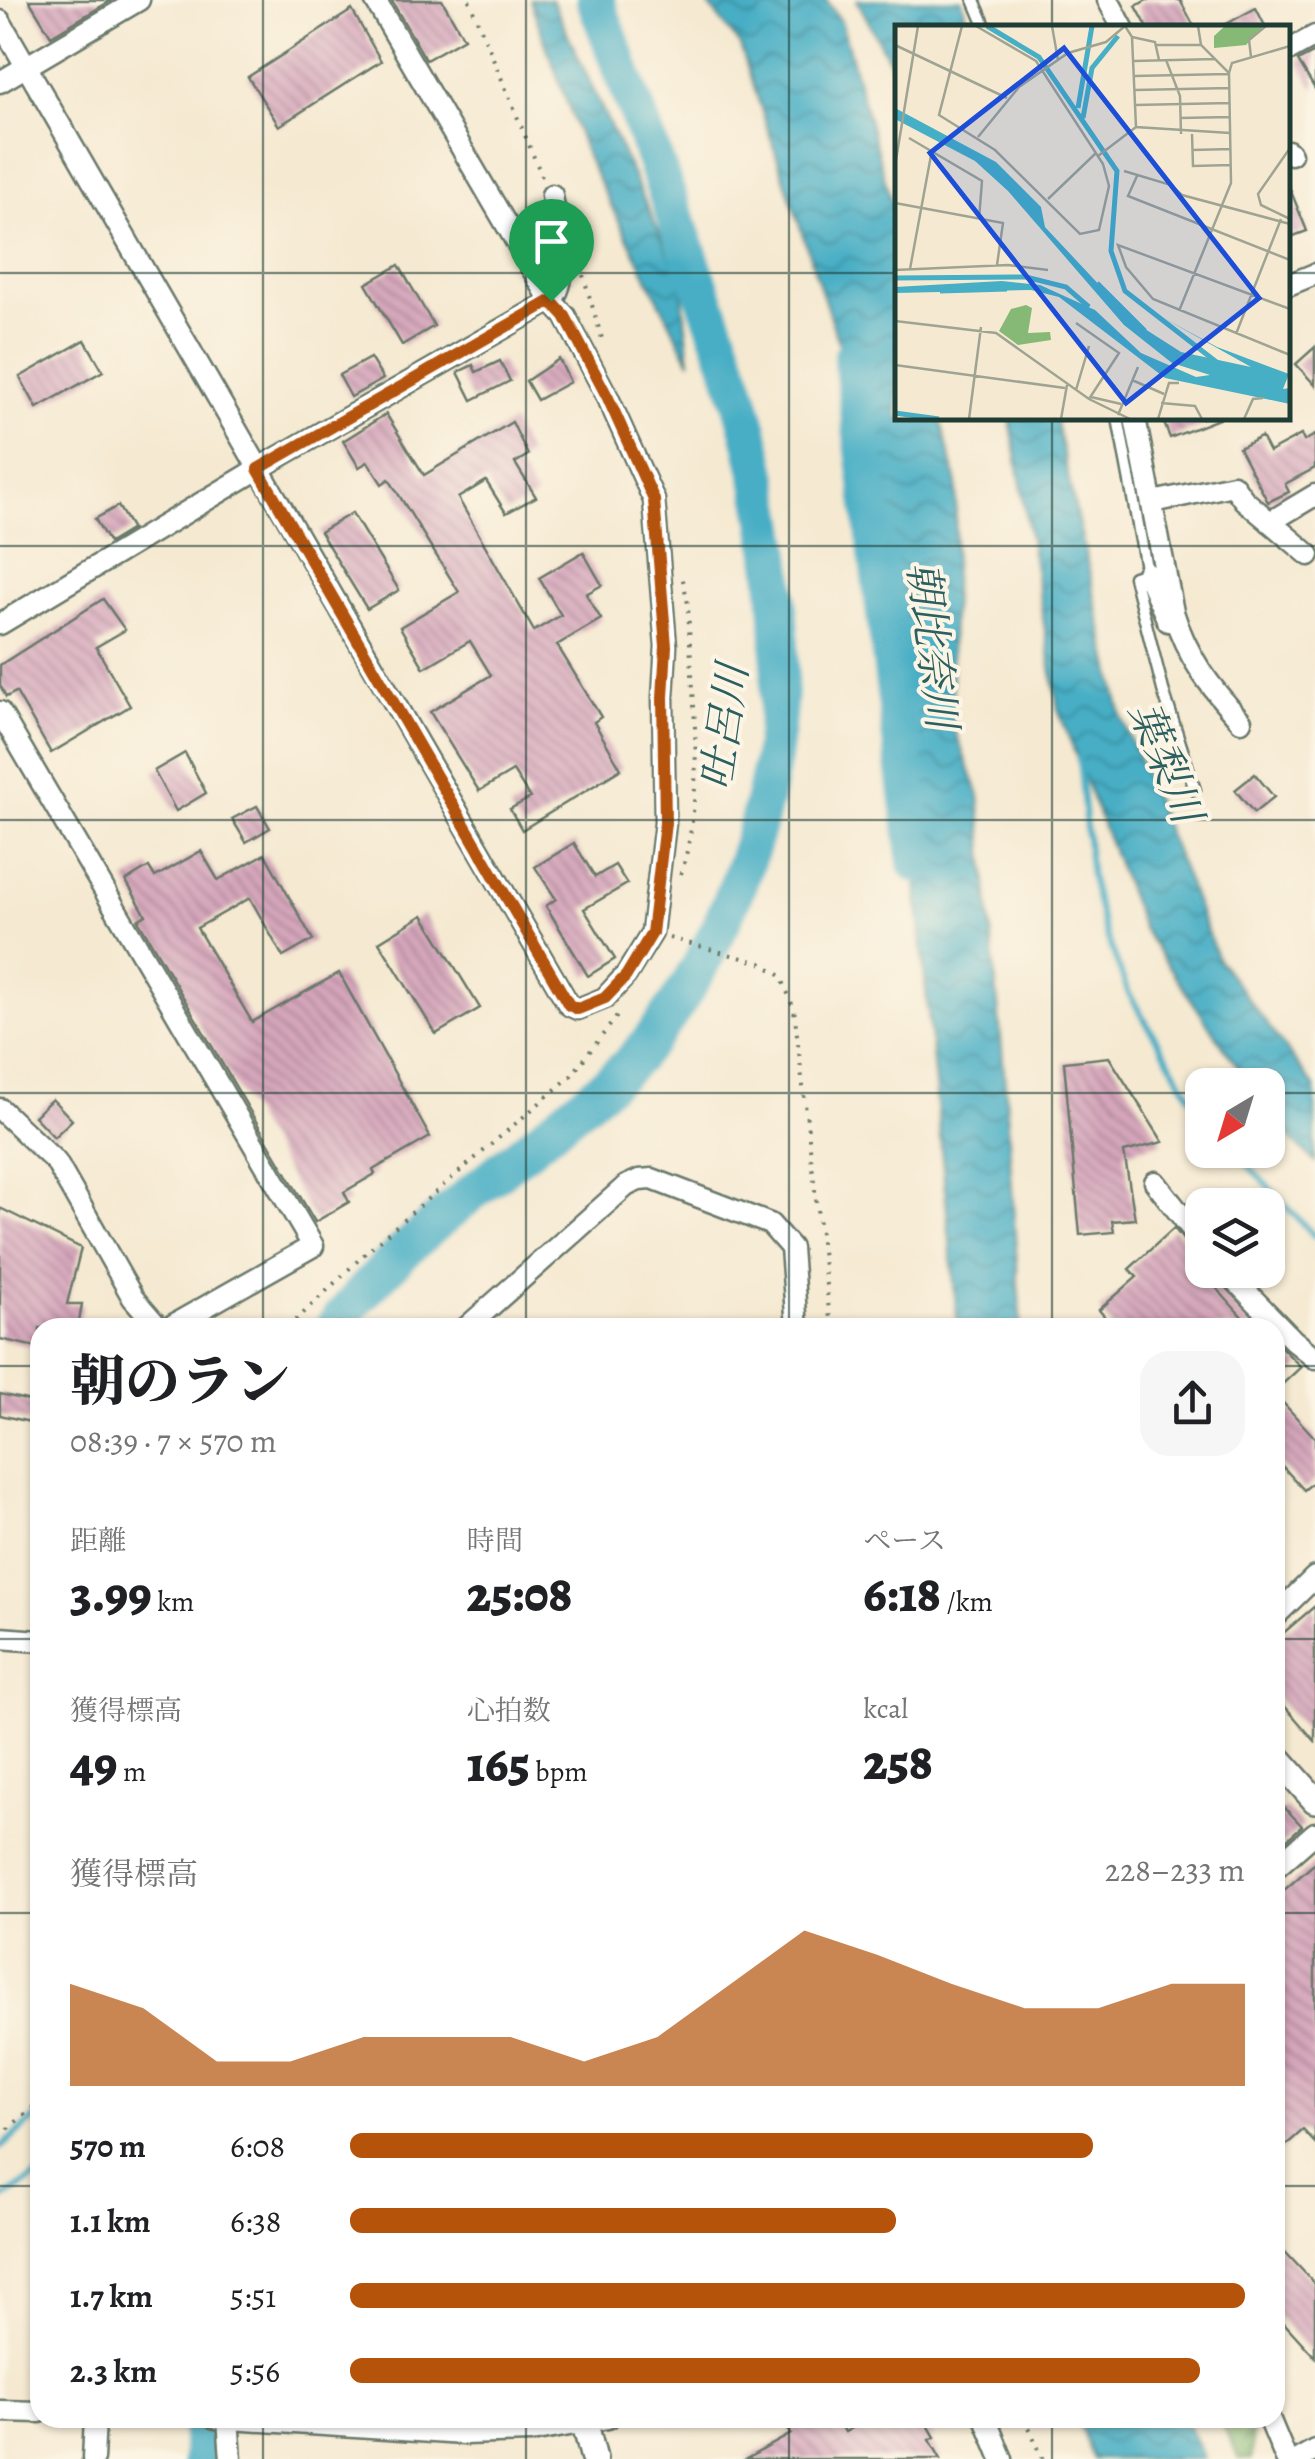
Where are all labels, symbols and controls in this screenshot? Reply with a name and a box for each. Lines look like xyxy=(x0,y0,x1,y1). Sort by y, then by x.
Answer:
inset map xyxy=(895,25,1290,420)
pin xyxy=(509,199,594,302)
icon: arrive xyxy=(524,214,579,269)
water label: 朝比奈川 xyxy=(894,558,972,736)
water label: 吐呂川 xyxy=(687,657,762,793)
water label: 葉梨川 xyxy=(1116,693,1218,835)
north arrow xyxy=(1185,1068,1285,1168)
map controls xyxy=(1185,1068,1285,1288)
button: layers xyxy=(1185,1188,1285,1288)
text: 朝のラン xyxy=(70,1344,290,1419)
button: share xyxy=(1140,1351,1245,1456)
text: 08:39 · 7 × 570 m xyxy=(70,1419,277,1463)
text: 距離 xyxy=(70,1522,126,1560)
text: 時間 xyxy=(467,1522,523,1560)
text: ペース xyxy=(863,1522,946,1560)
text: 3.99 xyxy=(70,1560,152,1628)
text: 25:08 xyxy=(467,1560,572,1628)
text: 6:18 xyxy=(863,1560,941,1628)
text: km xyxy=(152,1583,194,1621)
text: /km xyxy=(941,1583,993,1621)
text: kcal xyxy=(863,1690,908,1728)
text: 獲得標高 xyxy=(70,1692,182,1730)
text: 心拍数 xyxy=(467,1692,551,1730)
text: 258 xyxy=(863,1728,933,1796)
text: 49 xyxy=(70,1730,117,1798)
text: 165 xyxy=(467,1730,530,1798)
text: m xyxy=(117,1753,146,1791)
text: bpm xyxy=(530,1753,588,1791)
text: 228–233 m xyxy=(1105,1848,1245,1892)
text: 獲得標高 xyxy=(70,1852,198,1896)
text: 570 m xyxy=(70,2124,146,2168)
text: 6:08 xyxy=(230,2124,285,2168)
text: 1.1 km xyxy=(70,2199,151,2243)
text: 6:38 xyxy=(230,2199,281,2243)
text: 1.7 km xyxy=(70,2274,153,2318)
text: 5:51 xyxy=(230,2274,276,2318)
text: 2.3 km xyxy=(70,2349,157,2393)
text: 5:56 xyxy=(230,2349,280,2393)

